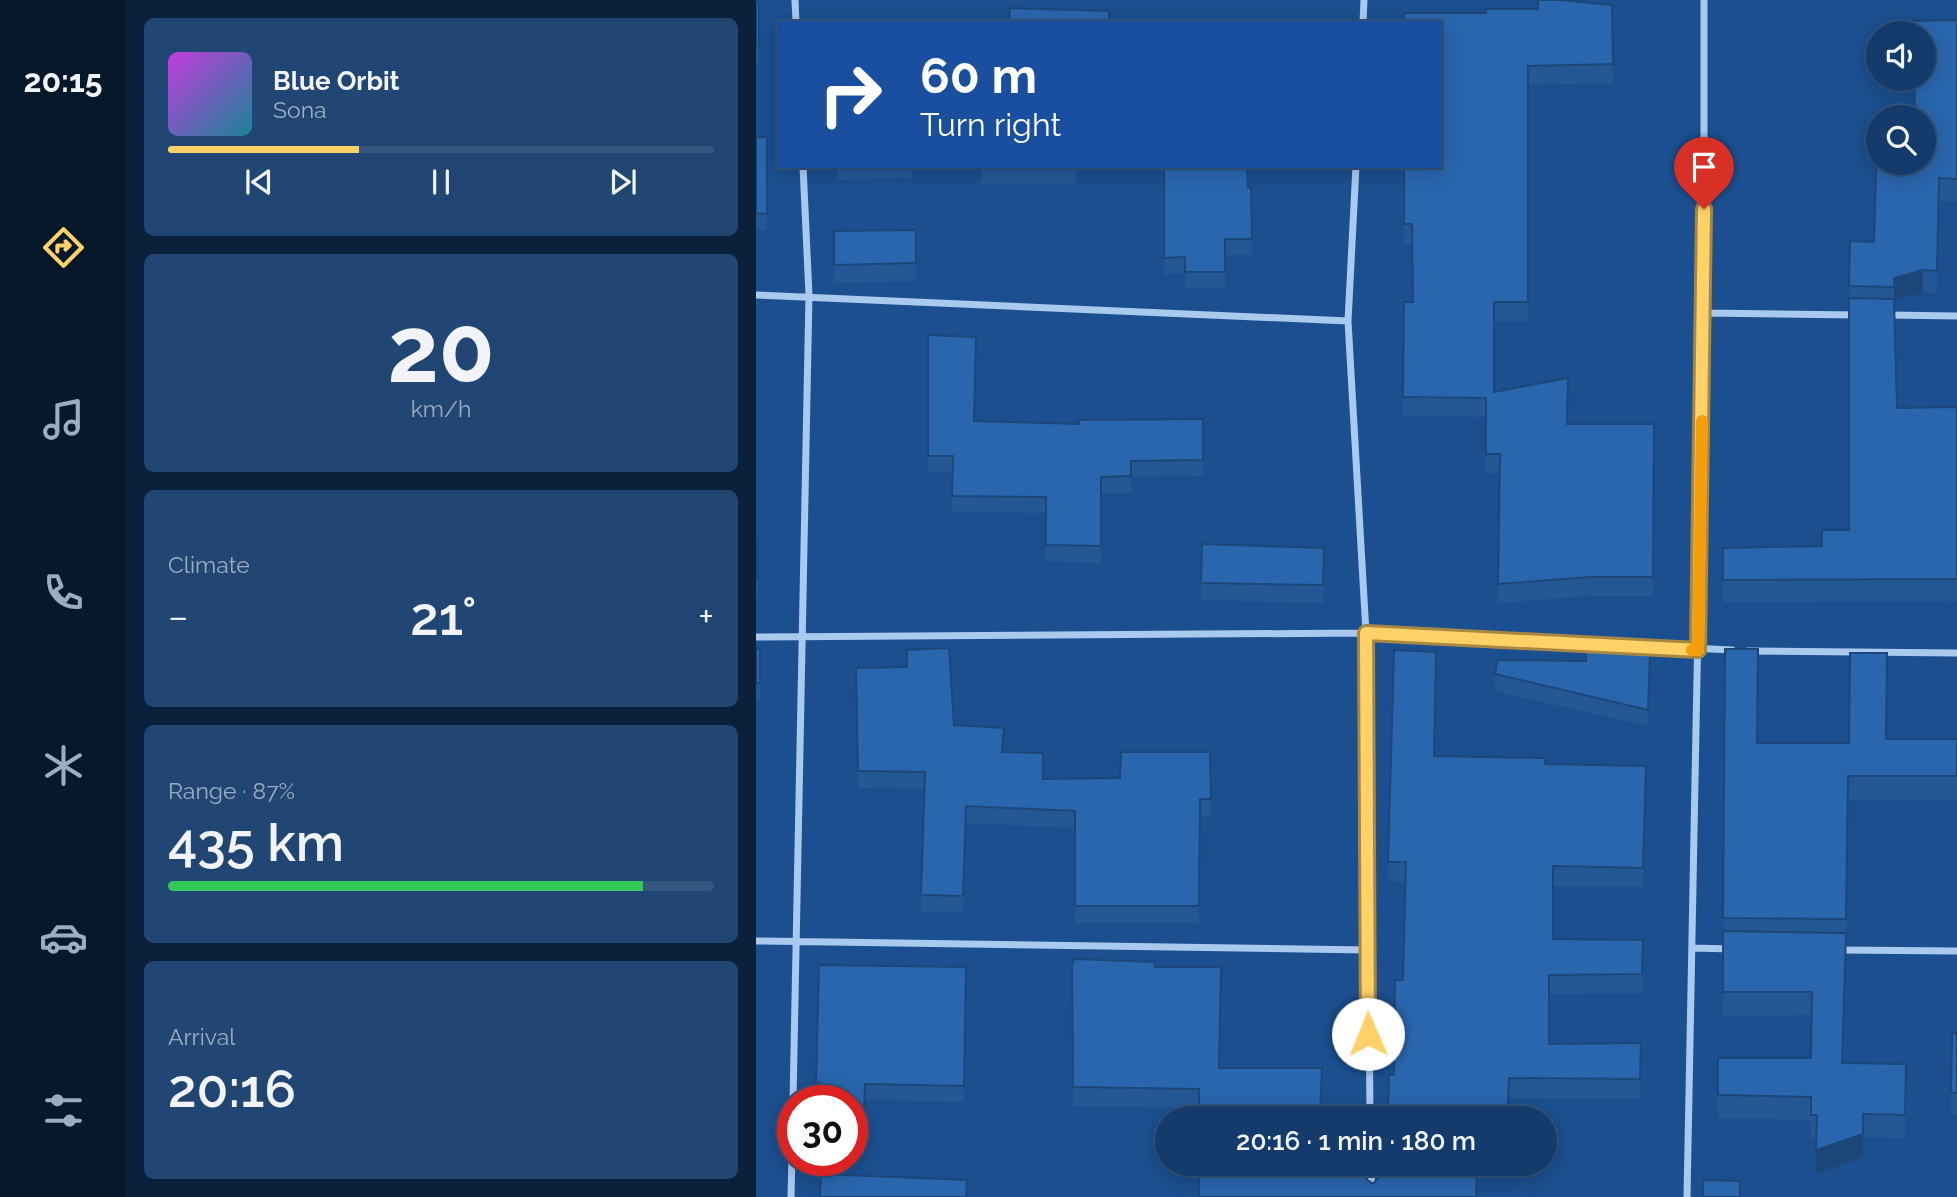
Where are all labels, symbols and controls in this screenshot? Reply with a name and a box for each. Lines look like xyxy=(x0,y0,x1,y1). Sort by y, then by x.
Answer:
map controls xyxy=(1866,21,1936,175)
button: sound xyxy=(1866,21,1936,91)
text: 60 m xyxy=(920,47,1037,104)
icon: right xyxy=(805,49,896,140)
text: 20:15 xyxy=(23,62,103,99)
text: Blue Orbit xyxy=(273,66,400,96)
text: Sona xyxy=(273,96,327,123)
button: search xyxy=(1866,105,1936,175)
text: Turn right xyxy=(920,106,1061,143)
pin xyxy=(1674,137,1734,209)
icon: arrive xyxy=(1685,148,1723,186)
icon: previous xyxy=(240,163,278,201)
icon: pause xyxy=(422,163,460,201)
icon: next xyxy=(604,163,642,201)
icon: directions xyxy=(39,223,88,272)
text: 20 xyxy=(387,296,495,403)
icon: music xyxy=(39,395,88,444)
text: km/h xyxy=(411,395,471,422)
text: Climate xyxy=(168,551,250,578)
icon: phone xyxy=(39,568,88,617)
text: 21° xyxy=(410,586,477,647)
text: − xyxy=(168,594,188,639)
text: + xyxy=(698,594,714,639)
icon: climate xyxy=(39,741,88,790)
text: Range · 87% xyxy=(168,777,295,804)
text: 435 km xyxy=(168,812,344,873)
icon: car xyxy=(39,913,88,962)
position arrow xyxy=(1331,997,1405,1071)
text: Arrival xyxy=(168,1023,235,1050)
text: 20:16 xyxy=(168,1058,296,1119)
speed limit sign: 30 xyxy=(777,1085,868,1176)
icon: filters xyxy=(39,1086,88,1135)
text: 20:16 · 1 min · 180 m xyxy=(1236,1126,1476,1156)

